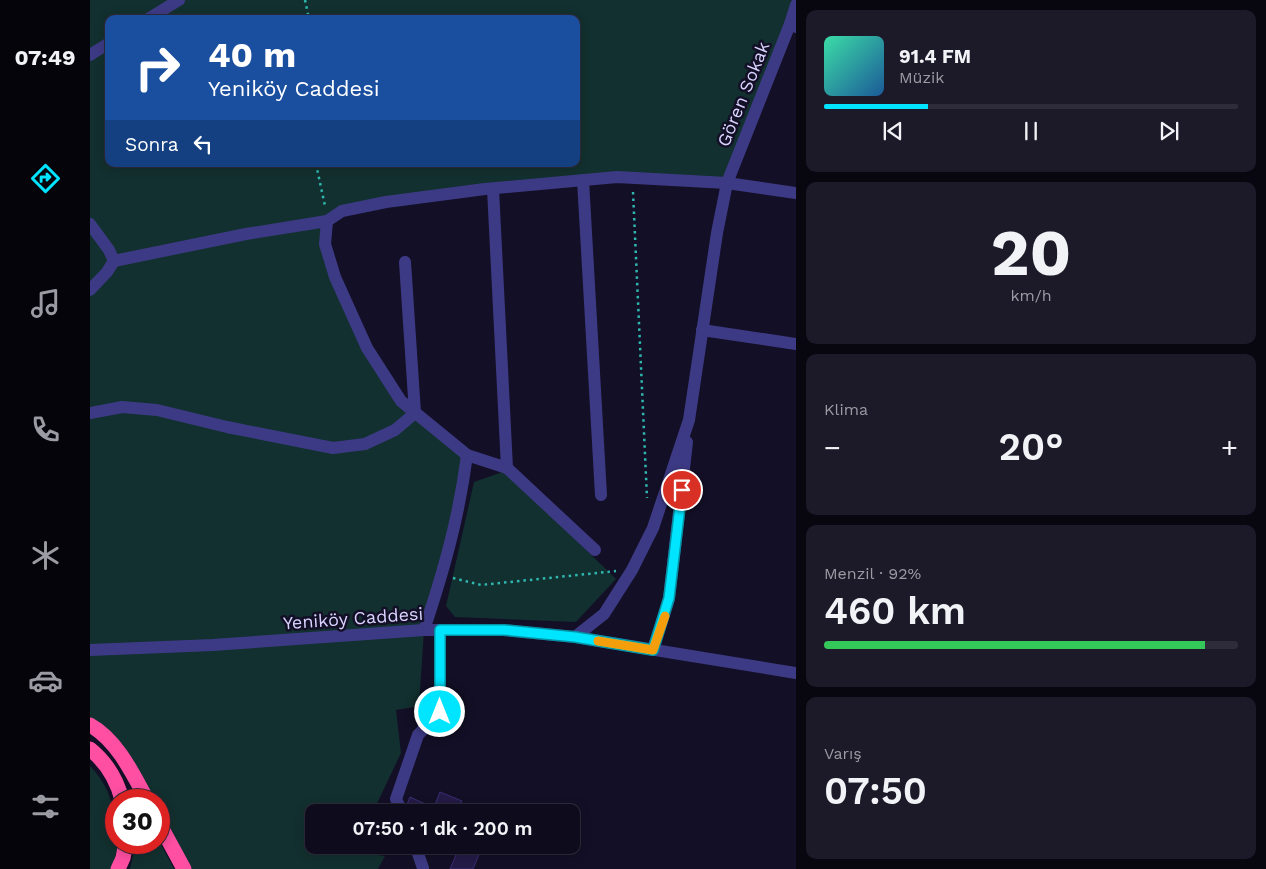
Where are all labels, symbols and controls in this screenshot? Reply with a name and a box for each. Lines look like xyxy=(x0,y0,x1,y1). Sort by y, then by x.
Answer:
text: 40 m xyxy=(208,34,296,76)
icon: right xyxy=(125,35,190,100)
street label: Gören Sokak xyxy=(712,38,774,150)
text: 07:49 xyxy=(15,45,75,70)
text: 91.4 FM xyxy=(899,45,971,68)
text: Müzik xyxy=(899,68,944,87)
text: Yeniköy Caddesi xyxy=(208,76,380,101)
icon: previous xyxy=(879,117,907,145)
icon: pause xyxy=(1017,117,1045,145)
icon: next xyxy=(1155,117,1183,145)
icon: left xyxy=(189,130,217,158)
text: Sonra xyxy=(125,133,179,156)
icon: directions xyxy=(28,161,63,196)
text: 20 xyxy=(991,215,1071,291)
icon: music xyxy=(28,286,63,321)
text: km/h xyxy=(1010,286,1052,305)
text: Klima xyxy=(824,400,868,419)
icon: phone xyxy=(28,412,63,447)
text: 20° xyxy=(999,425,1063,469)
text: − xyxy=(824,431,841,464)
text: + xyxy=(1221,431,1238,464)
pin xyxy=(661,469,703,511)
icon: arrive xyxy=(668,476,696,504)
icon: climate xyxy=(28,538,63,573)
text: Menzil · 92% xyxy=(824,564,921,583)
text: 460 km xyxy=(824,589,966,633)
street label: Yeniköy Caddesi xyxy=(282,603,424,633)
icon: car xyxy=(28,663,63,698)
position arrow xyxy=(413,685,465,737)
text: Varış xyxy=(824,744,862,763)
text: 07:50 xyxy=(824,769,927,813)
icon: filters xyxy=(28,789,63,824)
speed limit sign: 30 xyxy=(105,789,170,854)
text: 07:50 · 1 dk · 200 m xyxy=(352,817,533,840)

